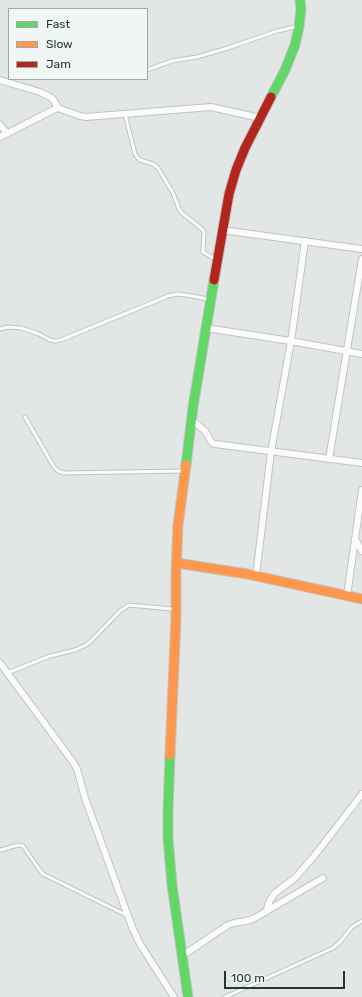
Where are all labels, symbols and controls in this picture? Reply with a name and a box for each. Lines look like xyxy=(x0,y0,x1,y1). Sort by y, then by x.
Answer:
legend xyxy=(8,8,148,80)
text: Fast xyxy=(46,17,70,31)
text: Slow xyxy=(46,37,73,51)
text: Jam xyxy=(46,57,71,71)
scale bar xyxy=(226,963,347,989)
text: 100 m xyxy=(231,971,265,985)

